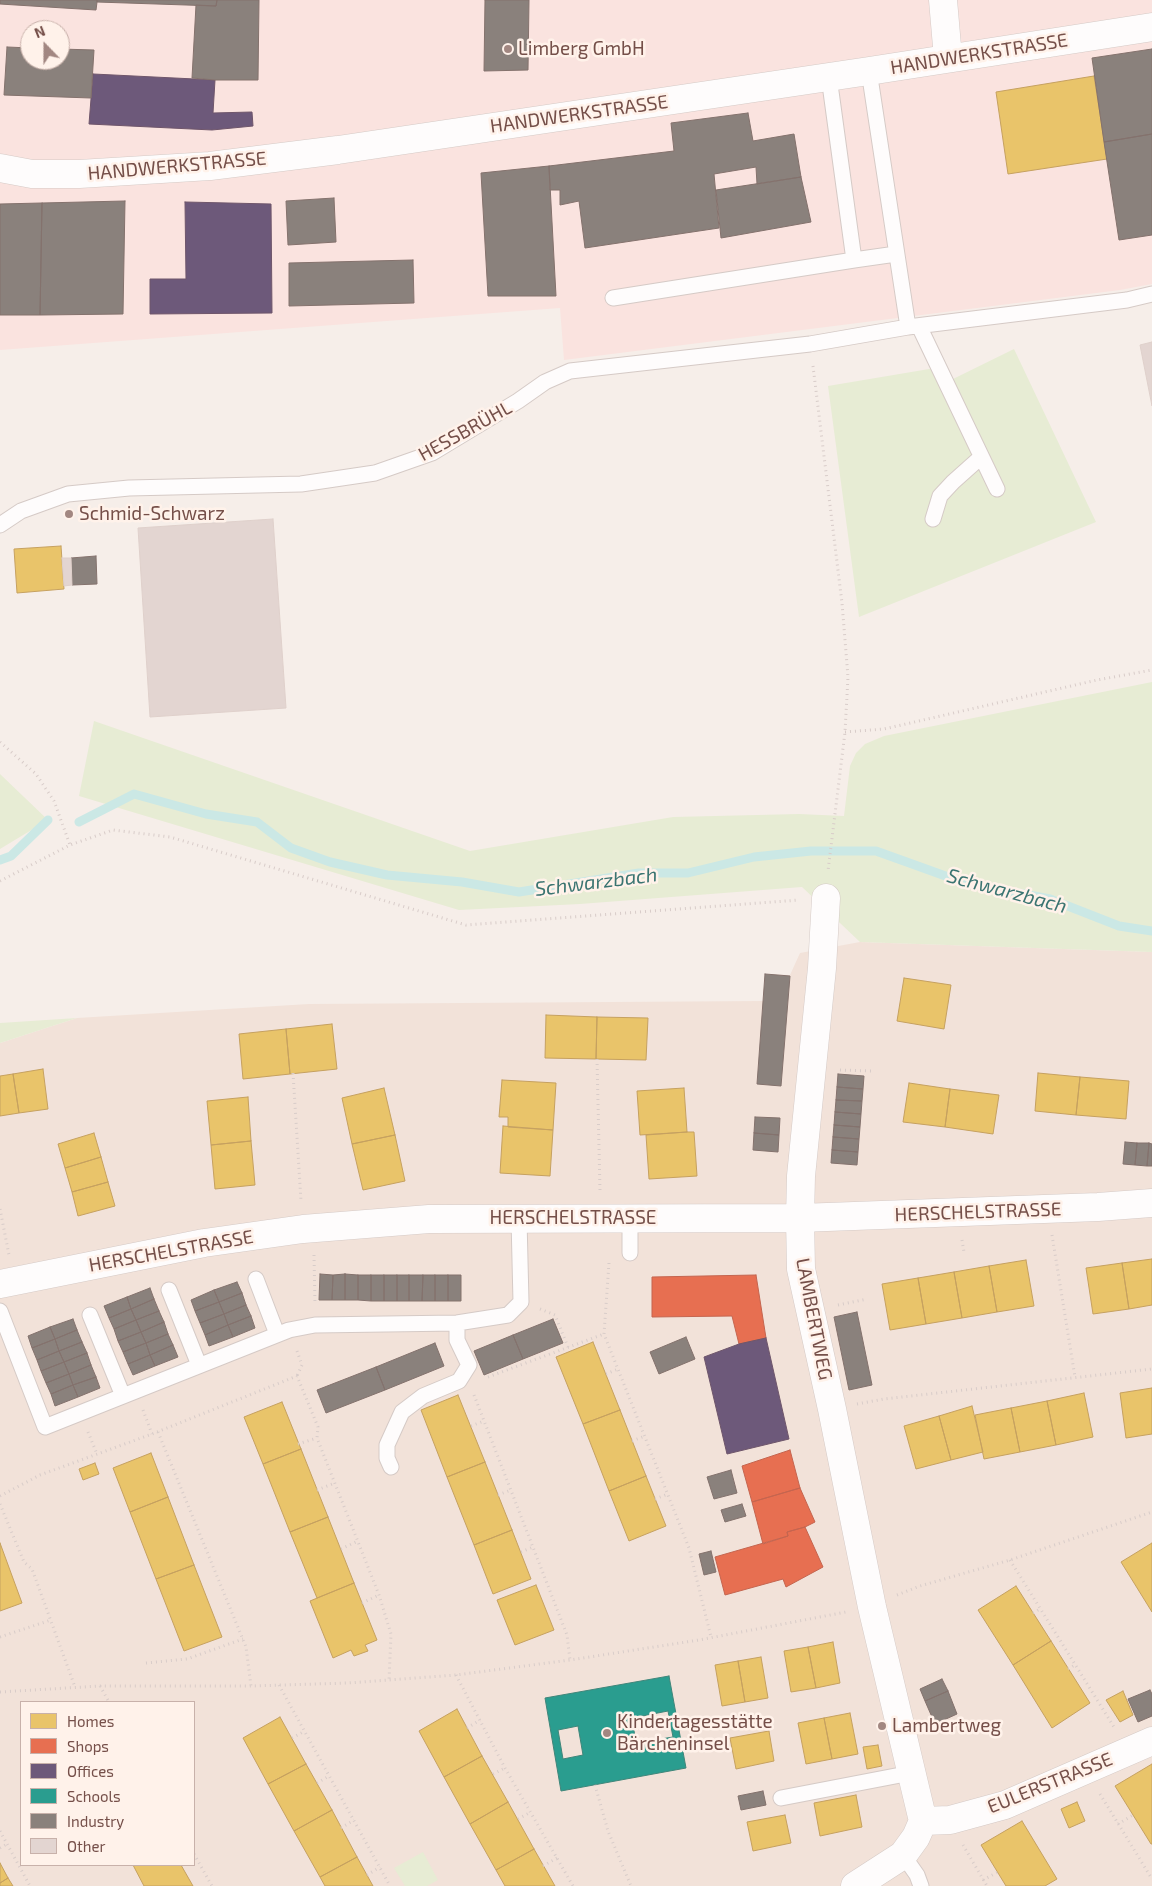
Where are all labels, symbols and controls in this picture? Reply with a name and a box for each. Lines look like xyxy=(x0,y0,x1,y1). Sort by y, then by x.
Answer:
north arrow xyxy=(20,20,70,70)
text: N xyxy=(32,22,47,41)
street label: HANDWERKSTRASSE xyxy=(889,29,1069,79)
place label: Limberg GmbH xyxy=(518,38,645,60)
marker: Limberg GmbH xyxy=(502,43,514,55)
street label: HANDWERKSTRASSE xyxy=(489,90,669,138)
street label: HANDWERKSTRASSE xyxy=(87,147,267,185)
street label: HESSBRÜHL xyxy=(414,396,516,466)
place label: Schmid-Schwarz xyxy=(79,503,225,525)
marker: Schmid-Schwarz xyxy=(63,508,75,520)
water label: Schwarzbach xyxy=(533,863,659,901)
water label: Schwarzbach xyxy=(944,863,1070,919)
street label: HERSCHELSTRASSE xyxy=(894,1198,1062,1226)
street label: HERSCHELSTRASSE xyxy=(490,1207,656,1229)
street label: HERSCHELSTRASSE xyxy=(87,1225,255,1277)
street label: LAMBERTWEG xyxy=(791,1256,837,1382)
legend xyxy=(20,1701,195,1866)
place label: Kindertagesstätte Bärcheninsel xyxy=(617,1711,773,1755)
text: Homes xyxy=(67,1712,114,1730)
place label: Lambertweg xyxy=(892,1715,1001,1737)
marker: Lambertweg xyxy=(876,1720,888,1732)
marker: Kindertagesstätte Bärcheninsel xyxy=(601,1727,613,1739)
text: Shops xyxy=(67,1737,109,1755)
street label: EULERSTRASSE xyxy=(984,1748,1116,1818)
text: Offices xyxy=(67,1762,114,1780)
text: Schools xyxy=(67,1787,121,1805)
text: Industry xyxy=(67,1812,124,1830)
text: Other xyxy=(67,1837,106,1855)

